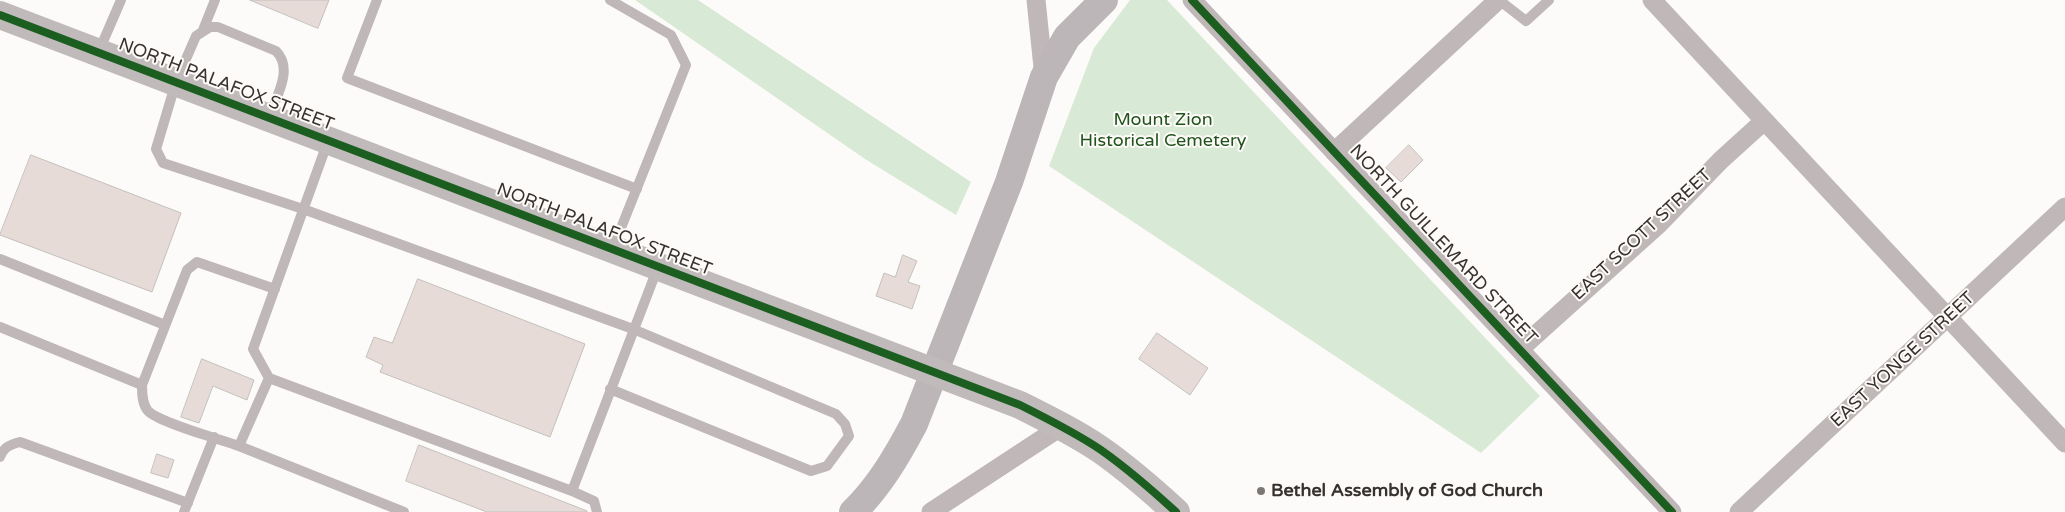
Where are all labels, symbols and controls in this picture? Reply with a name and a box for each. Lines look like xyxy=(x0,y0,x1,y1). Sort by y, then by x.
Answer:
street label: NORTH PALAFOX STREET xyxy=(115,34,337,136)
park label: Mount Zion Historical Cemetery xyxy=(1079,109,1247,152)
street label: NORTH GUILLEMARD STREET xyxy=(1344,140,1542,350)
street label: EAST SCOTT STREET xyxy=(1568,165,1716,305)
street label: NORTH PALAFOX STREET xyxy=(493,179,715,281)
street label: EAST YONGE STREET xyxy=(1827,288,1979,432)
place label: Bethel Assembly of God Church xyxy=(1271,480,1543,502)
marker: Bethel Assembly of God Church xyxy=(1255,485,1267,497)

